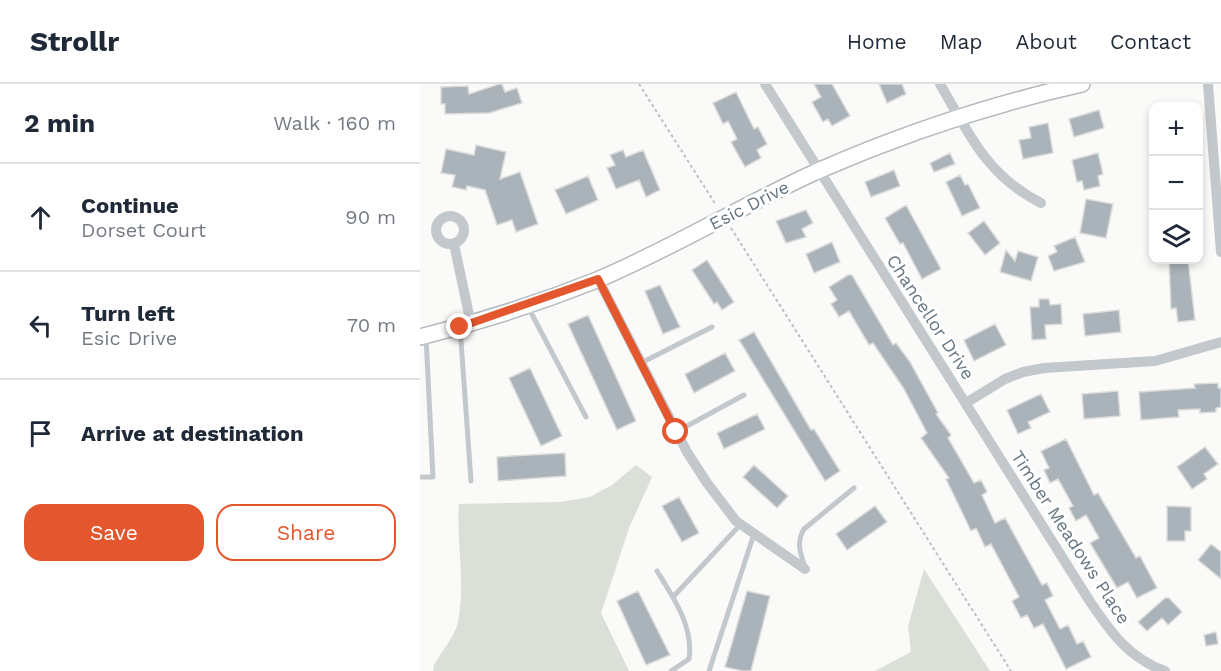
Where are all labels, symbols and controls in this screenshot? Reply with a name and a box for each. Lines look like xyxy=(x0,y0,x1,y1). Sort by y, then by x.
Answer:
text: Strollr xyxy=(30,25,119,58)
text: Home xyxy=(847,29,907,54)
text: Map xyxy=(940,29,983,54)
text: About xyxy=(1016,29,1077,54)
text: Contact xyxy=(1110,29,1191,54)
map controls xyxy=(1149,102,1203,264)
button: + xyxy=(1149,102,1203,156)
text: 2 min xyxy=(24,108,95,138)
text: Walk · 160 m xyxy=(273,111,396,135)
button: − xyxy=(1149,156,1203,210)
street label: Esic Drive xyxy=(706,176,792,234)
text: Continue xyxy=(81,193,179,218)
icon: ahead xyxy=(24,201,57,234)
text: 90 m xyxy=(345,205,396,229)
button: layers xyxy=(1149,210,1203,264)
text: Dorset Court xyxy=(81,218,206,242)
street label: Chancellor Drive xyxy=(883,251,979,383)
text: Turn left xyxy=(81,301,175,326)
icon: left xyxy=(24,309,57,342)
text: 70 m xyxy=(347,313,396,337)
route end xyxy=(446,313,472,339)
text: Esic Drive xyxy=(81,326,177,350)
icon: arrive xyxy=(24,417,57,450)
route start xyxy=(662,418,688,444)
text: Arrive at destination xyxy=(81,421,304,446)
street label: Timber Meadows Place xyxy=(1007,446,1135,628)
button: Save xyxy=(24,504,204,561)
button: Share xyxy=(216,504,396,561)

